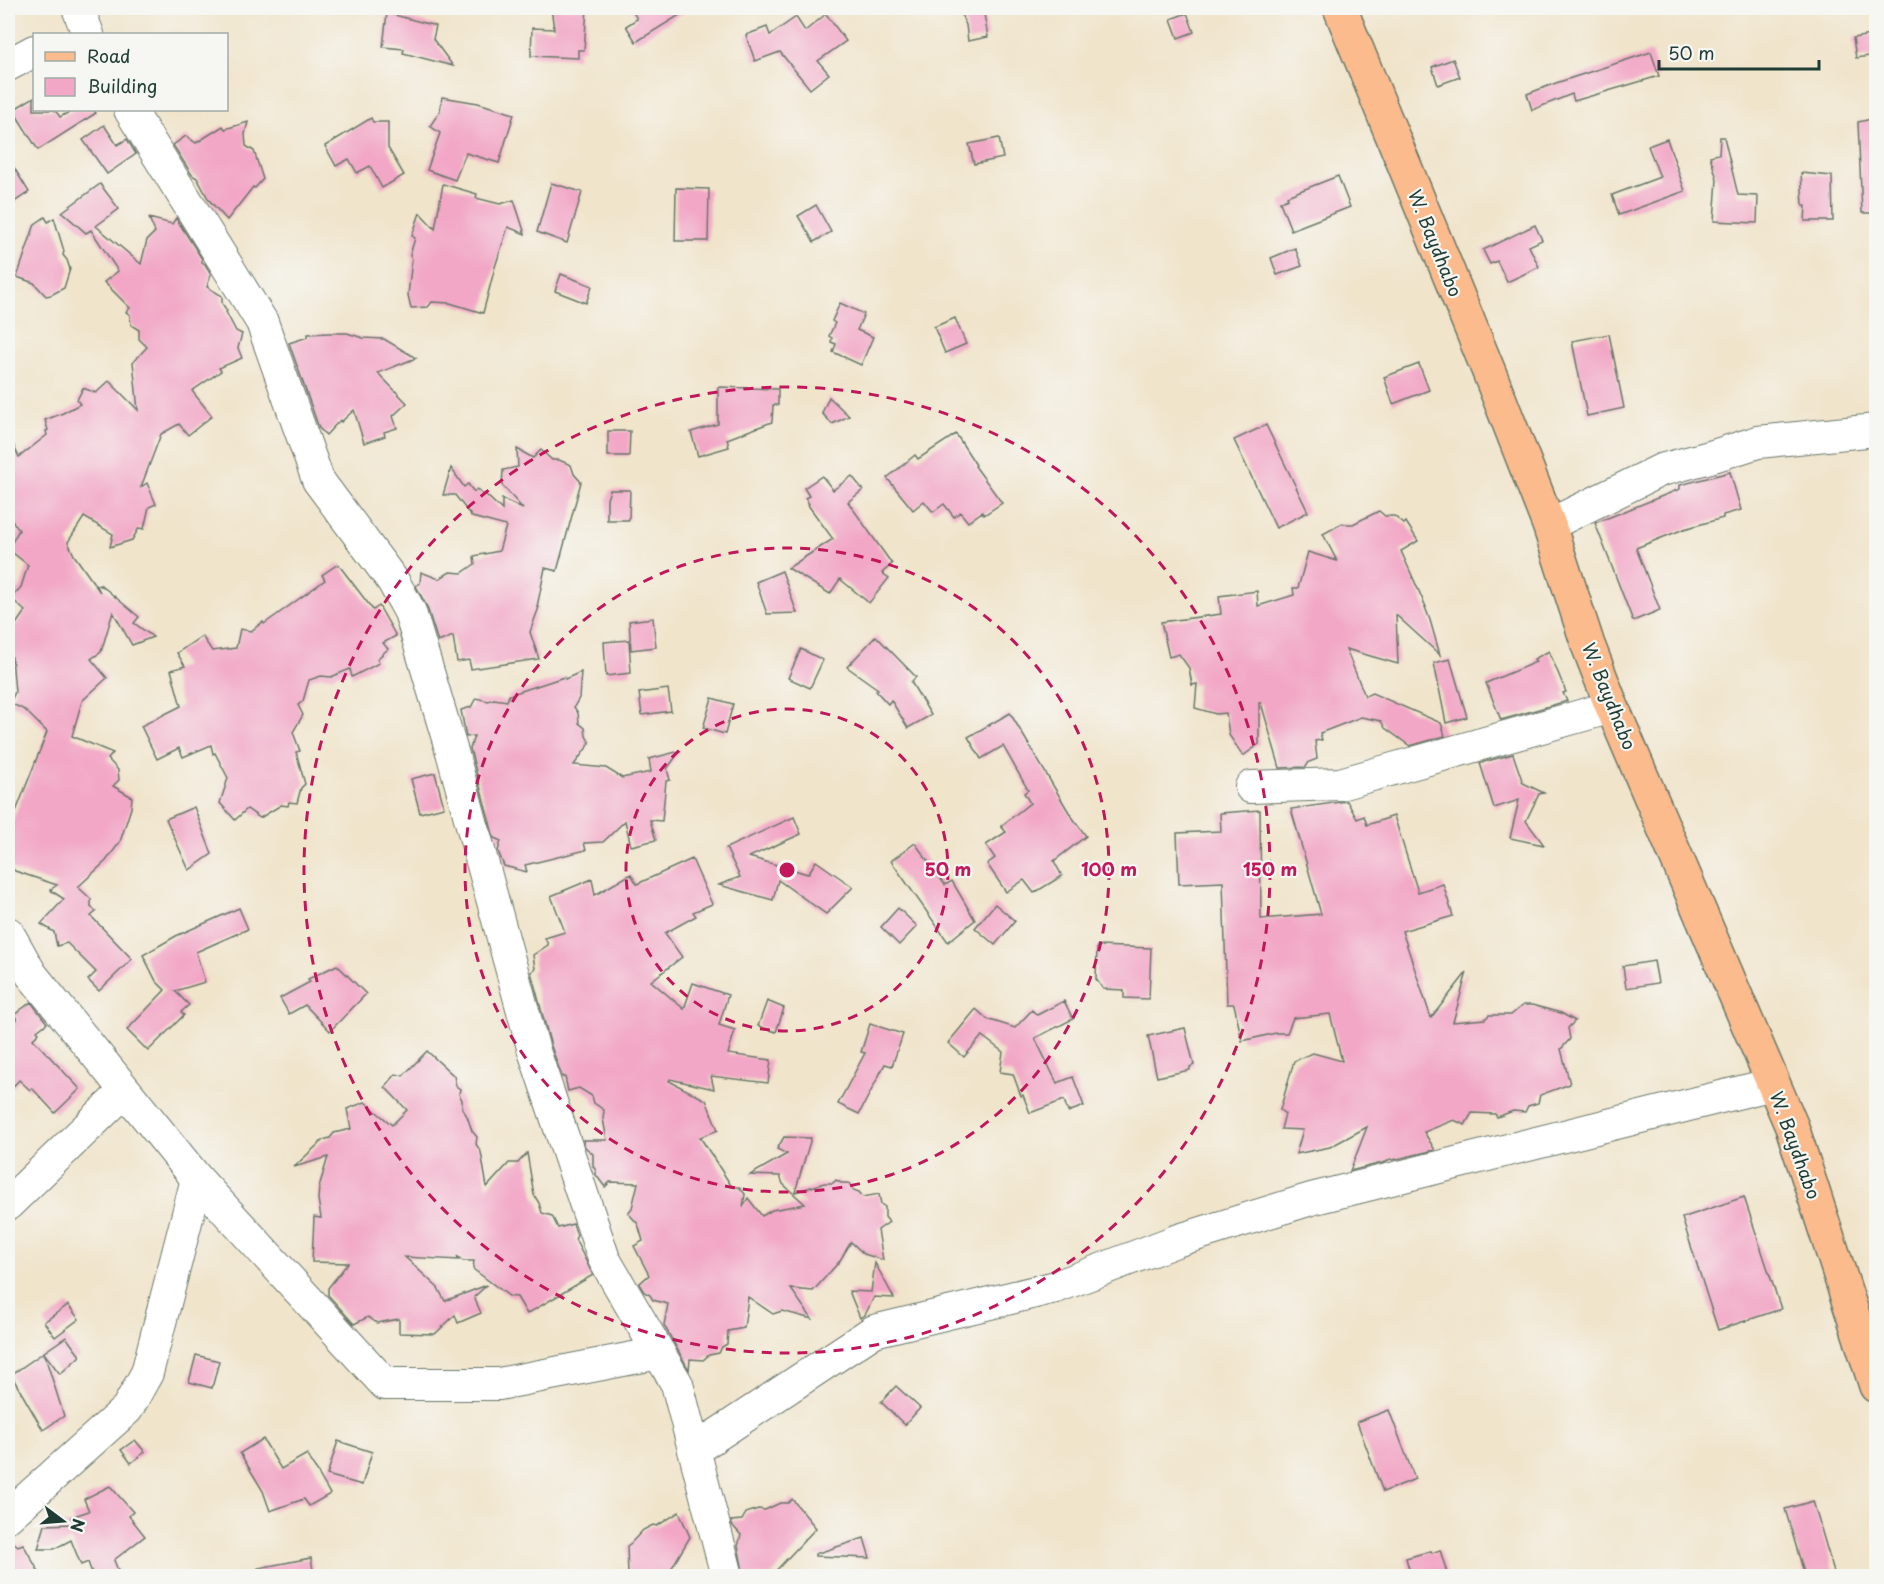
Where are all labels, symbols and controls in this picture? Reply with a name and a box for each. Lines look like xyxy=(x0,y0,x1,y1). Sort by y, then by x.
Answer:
legend xyxy=(33,33,228,111)
scale bar xyxy=(1659,33,1820,71)
text: 50 m xyxy=(1668,39,1715,66)
text: Road xyxy=(87,42,131,69)
text: Building xyxy=(87,72,157,99)
street label: W. Baydhabo xyxy=(1402,185,1470,301)
street label: W. Baydhabo xyxy=(1576,638,1644,754)
text: 50 m xyxy=(925,855,971,882)
text: 100 m xyxy=(1081,855,1137,882)
text: 150 m xyxy=(1243,855,1297,882)
centre of rings xyxy=(777,860,797,880)
street label: W. Baydhabo xyxy=(1764,1087,1828,1203)
north arrow xyxy=(33,1491,93,1551)
text: N xyxy=(65,1516,92,1535)

